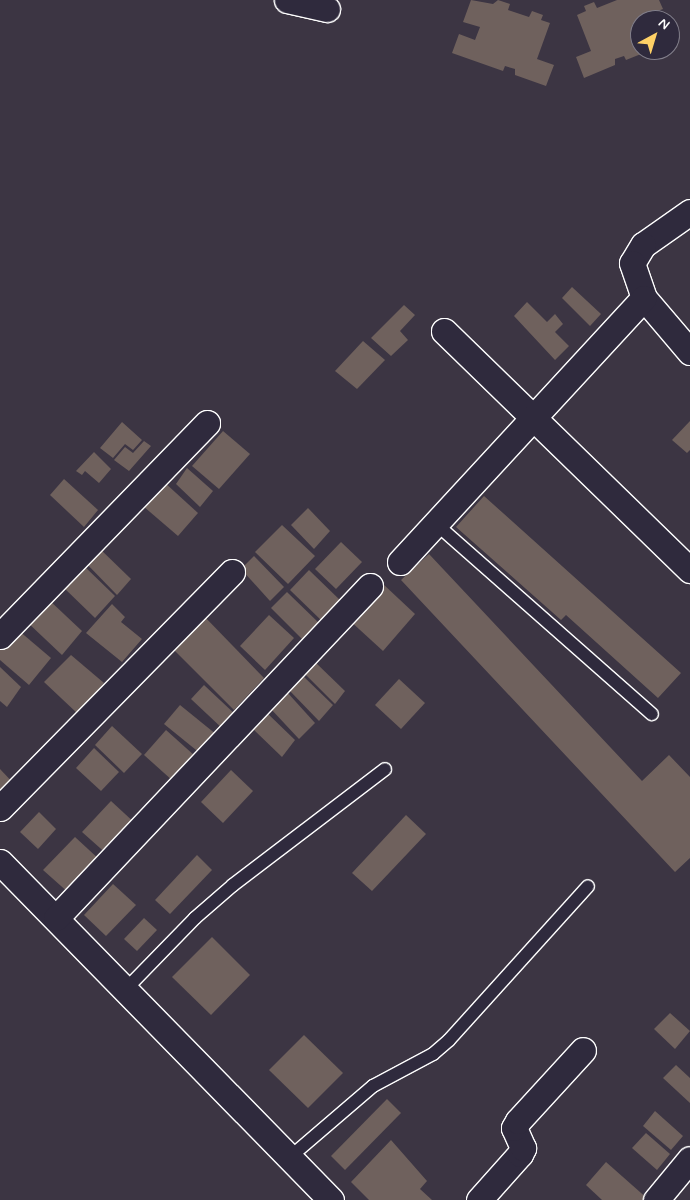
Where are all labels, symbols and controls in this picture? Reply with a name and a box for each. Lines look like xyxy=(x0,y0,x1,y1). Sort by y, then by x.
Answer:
north arrow xyxy=(630,10,680,60)
text: N xyxy=(655,14,673,34)

